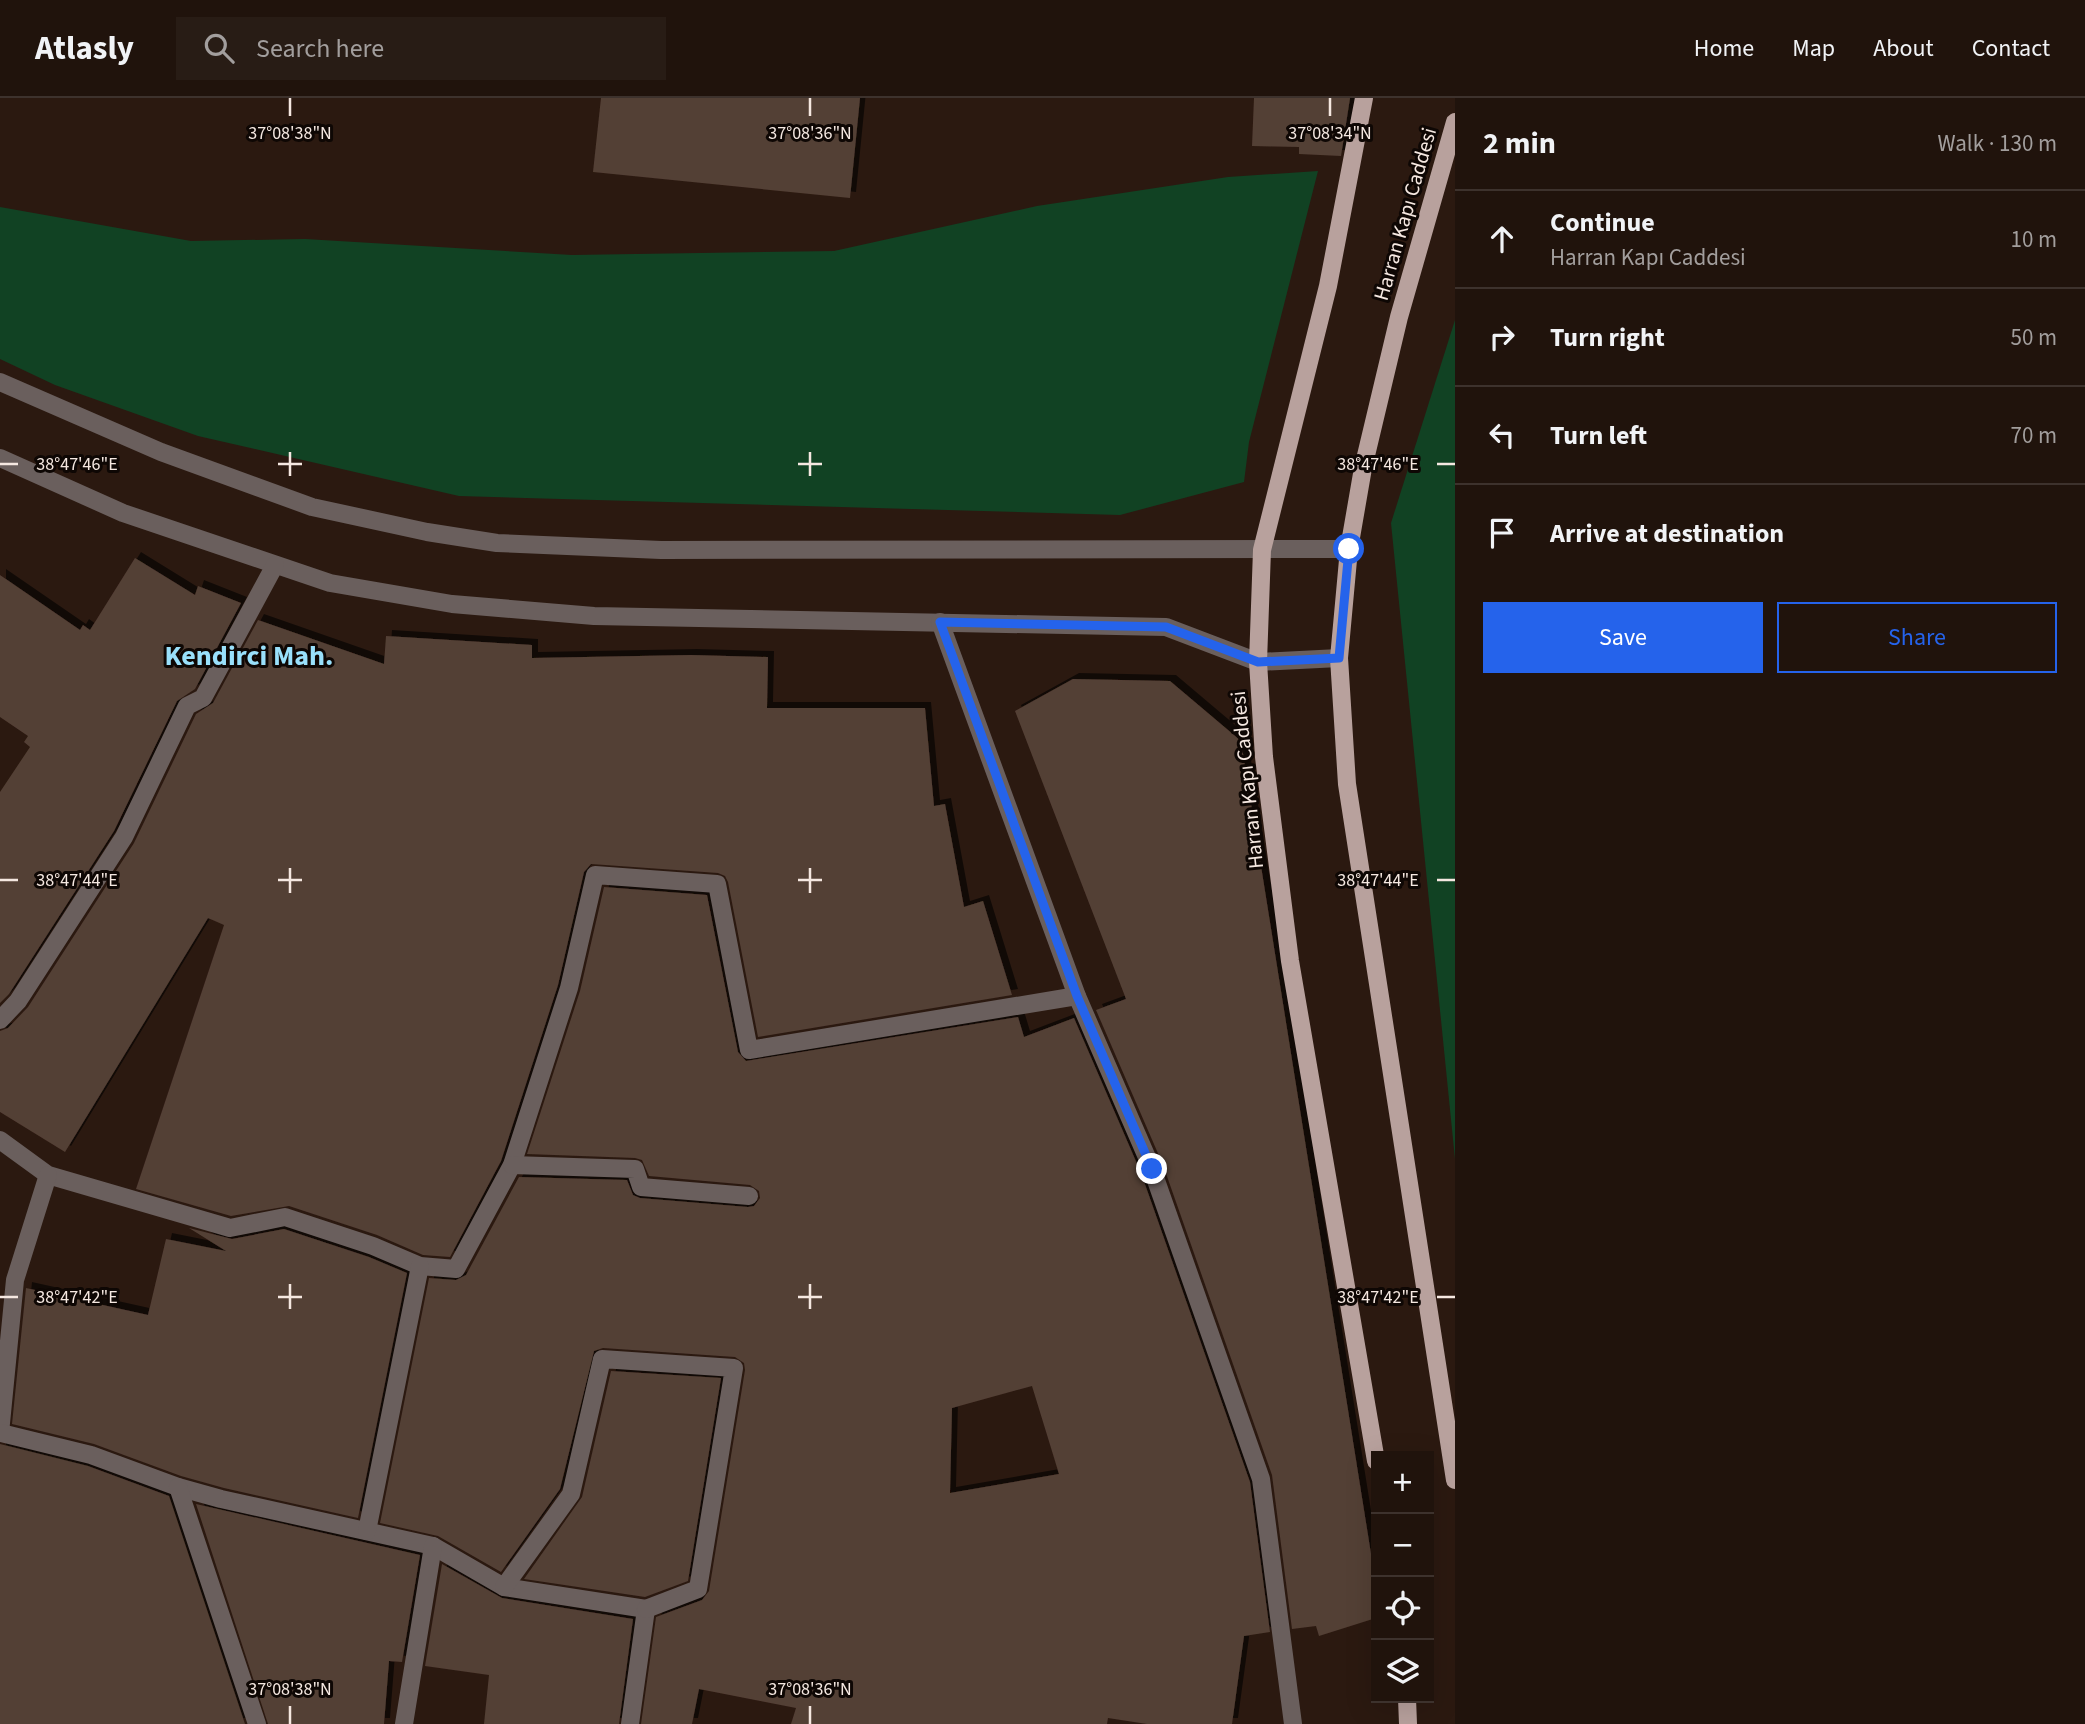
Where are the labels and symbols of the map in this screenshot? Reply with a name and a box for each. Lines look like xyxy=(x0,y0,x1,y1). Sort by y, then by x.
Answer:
text: 37°08'38"N xyxy=(248,121,332,146)
text: 37°08'36"N xyxy=(768,121,852,146)
text: 37°08'34"N xyxy=(1288,121,1372,146)
street label: Harran Kapı Caddesi xyxy=(1366,124,1444,304)
text: 38°47'46"E xyxy=(36,452,118,477)
text: 38°47'46"E xyxy=(1337,452,1419,477)
route start xyxy=(1333,533,1364,564)
district label: Kendirci Mah. xyxy=(165,636,333,676)
street label: Harran Kapı Caddesi xyxy=(1223,690,1271,870)
text: 38°47'44"E xyxy=(36,868,118,893)
text: 38°47'44"E xyxy=(1337,868,1419,893)
route end xyxy=(1136,1153,1167,1184)
text: 38°47'42"E xyxy=(36,1285,118,1310)
text: 38°47'42"E xyxy=(1337,1285,1419,1310)
text: 37°08'38"N xyxy=(248,1677,332,1702)
text: 37°08'36"N xyxy=(768,1677,852,1702)

